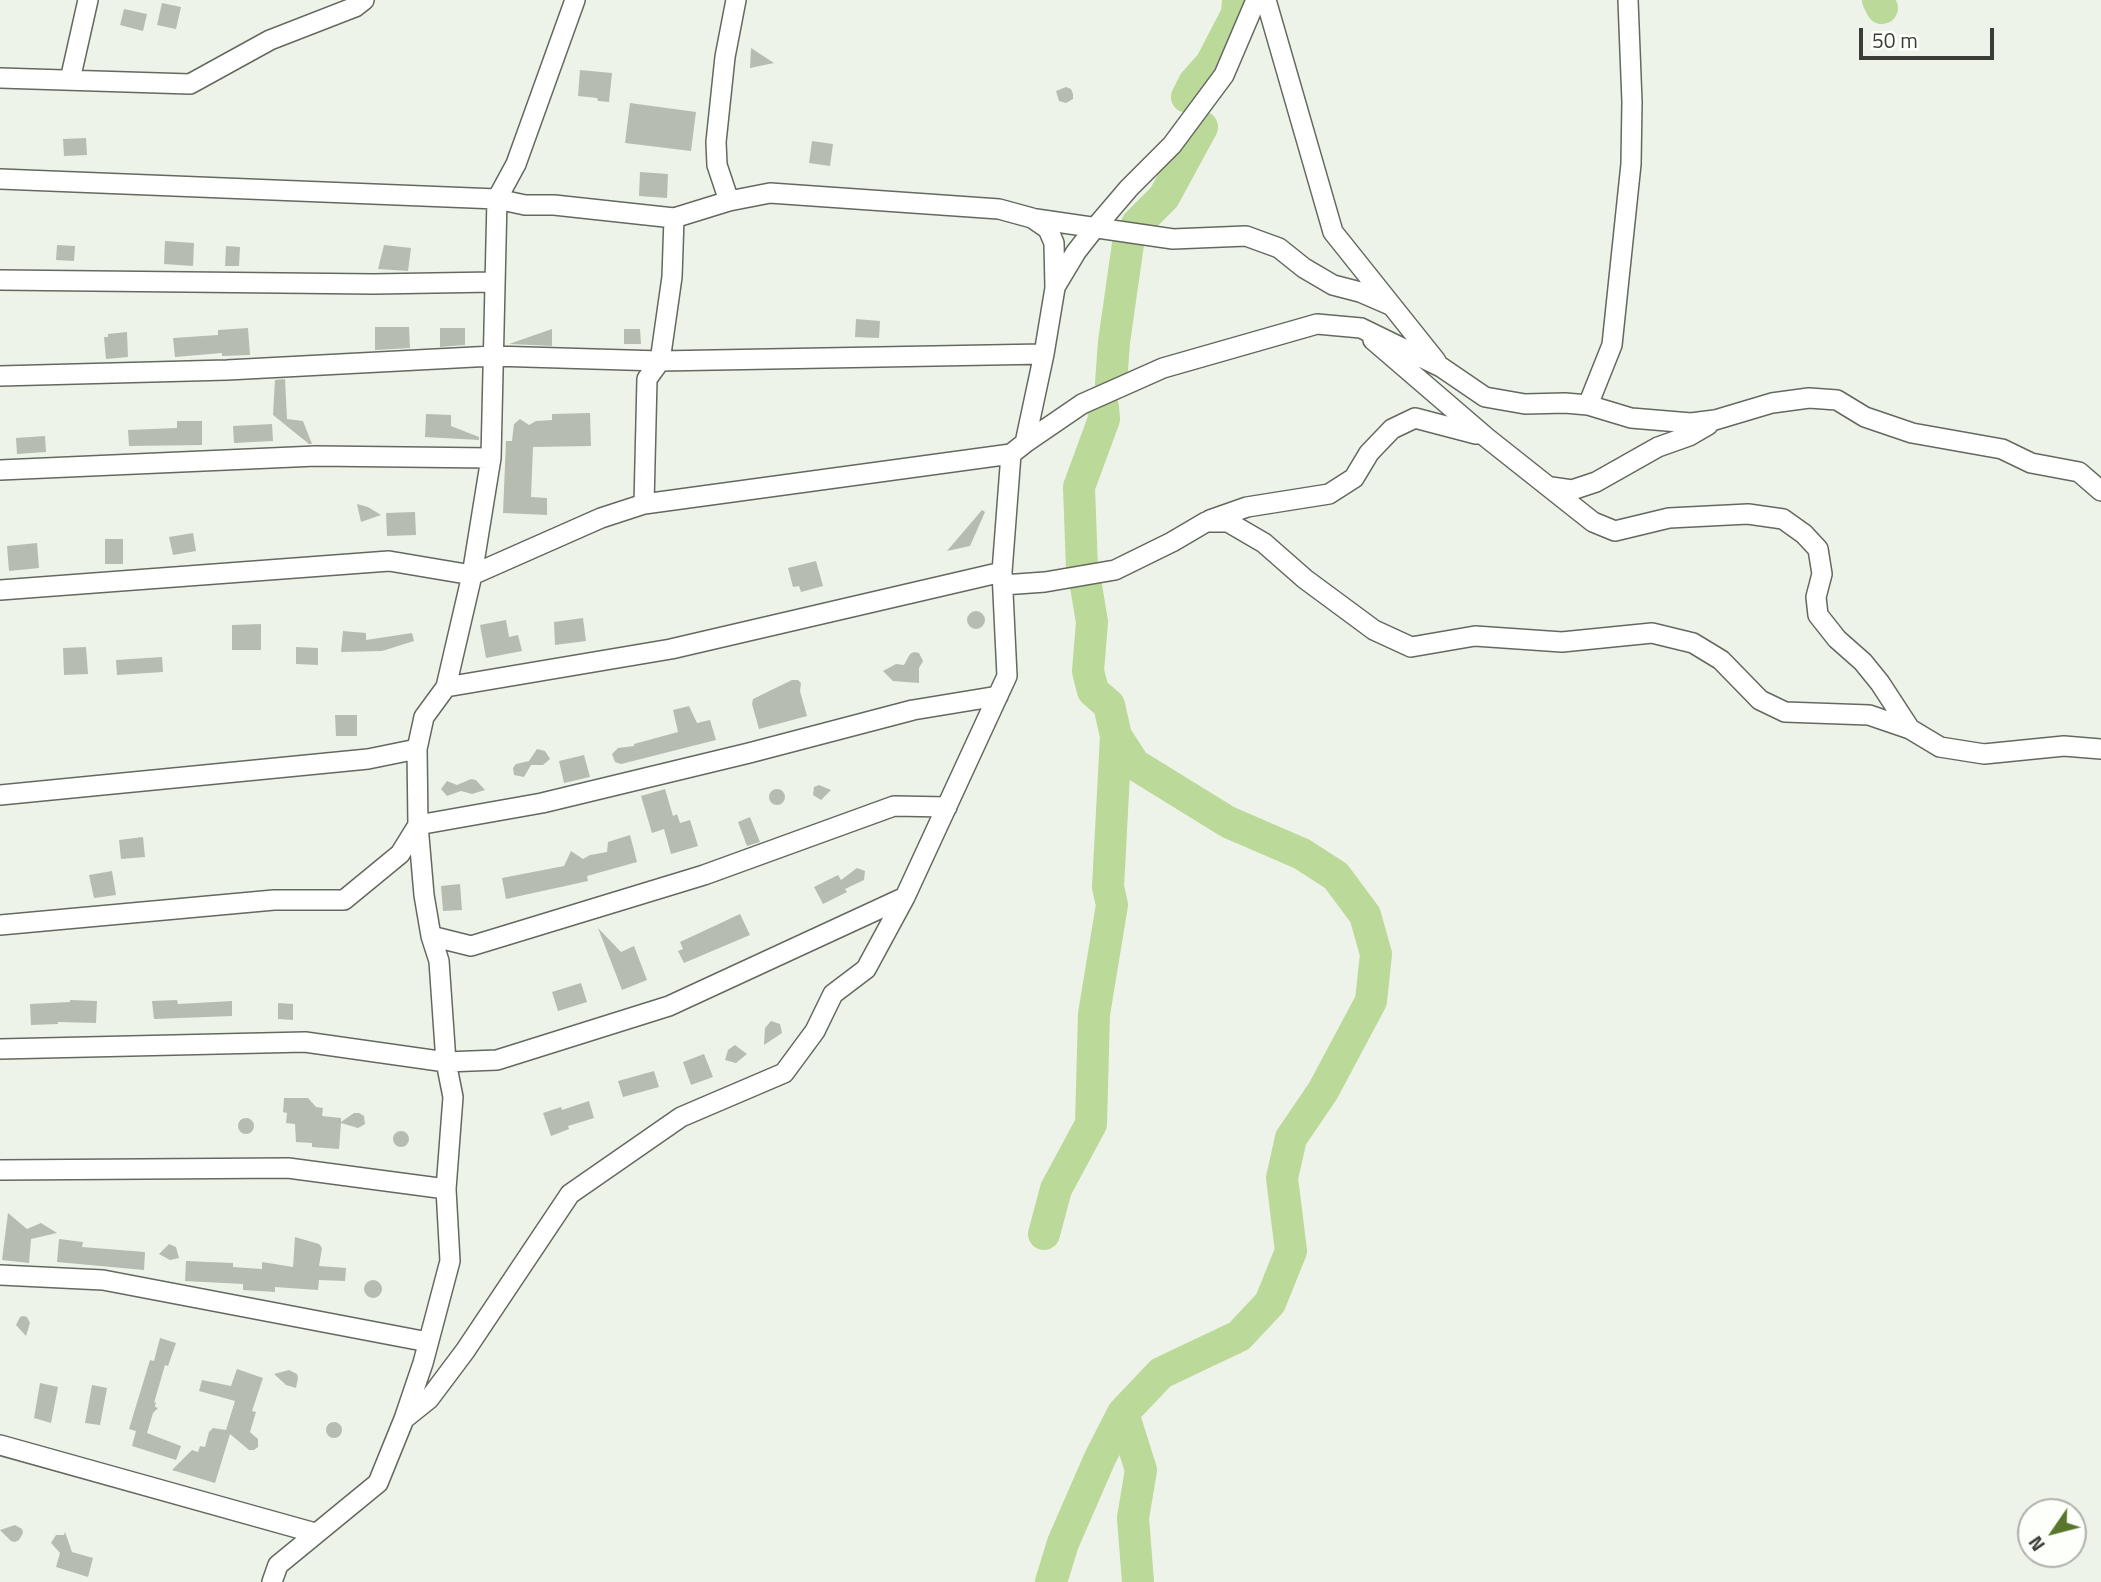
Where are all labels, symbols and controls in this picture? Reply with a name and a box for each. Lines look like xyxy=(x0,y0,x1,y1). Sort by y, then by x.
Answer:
scale bar xyxy=(1863,14,1998,58)
text: 50 m xyxy=(1872,24,1918,56)
north arrow xyxy=(2017,1498,2087,1568)
text: N xyxy=(2020,1530,2052,1558)

